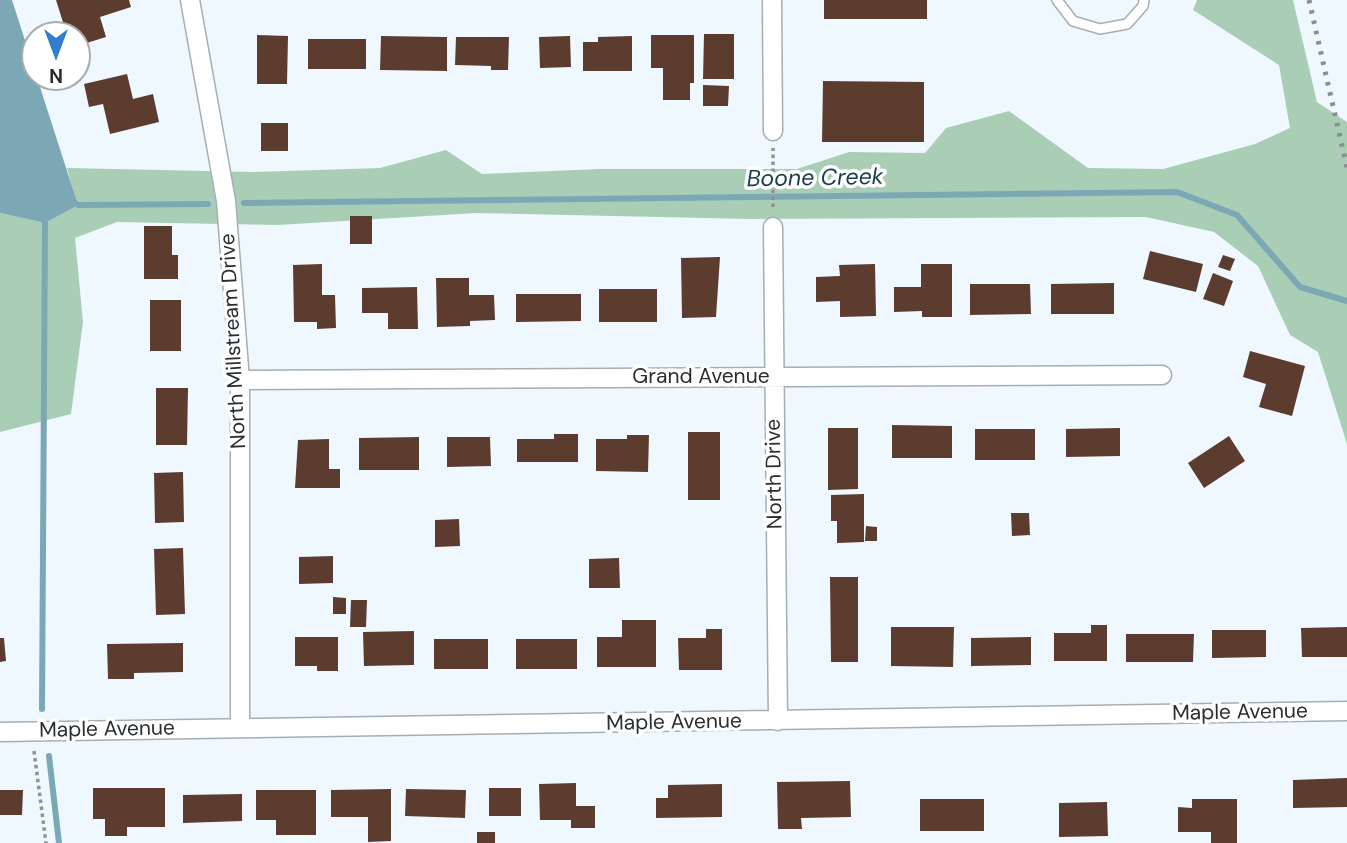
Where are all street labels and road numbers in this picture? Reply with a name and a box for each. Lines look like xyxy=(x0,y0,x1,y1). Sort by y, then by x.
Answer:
street label: North Millstream Drive xyxy=(216,233,252,449)
street label: Grand Avenue xyxy=(632,364,770,390)
street label: North Drive xyxy=(761,419,789,529)
street label: Maple Avenue xyxy=(1172,699,1308,727)
street label: Maple Avenue xyxy=(606,709,742,737)
street label: Maple Avenue xyxy=(39,716,175,744)

